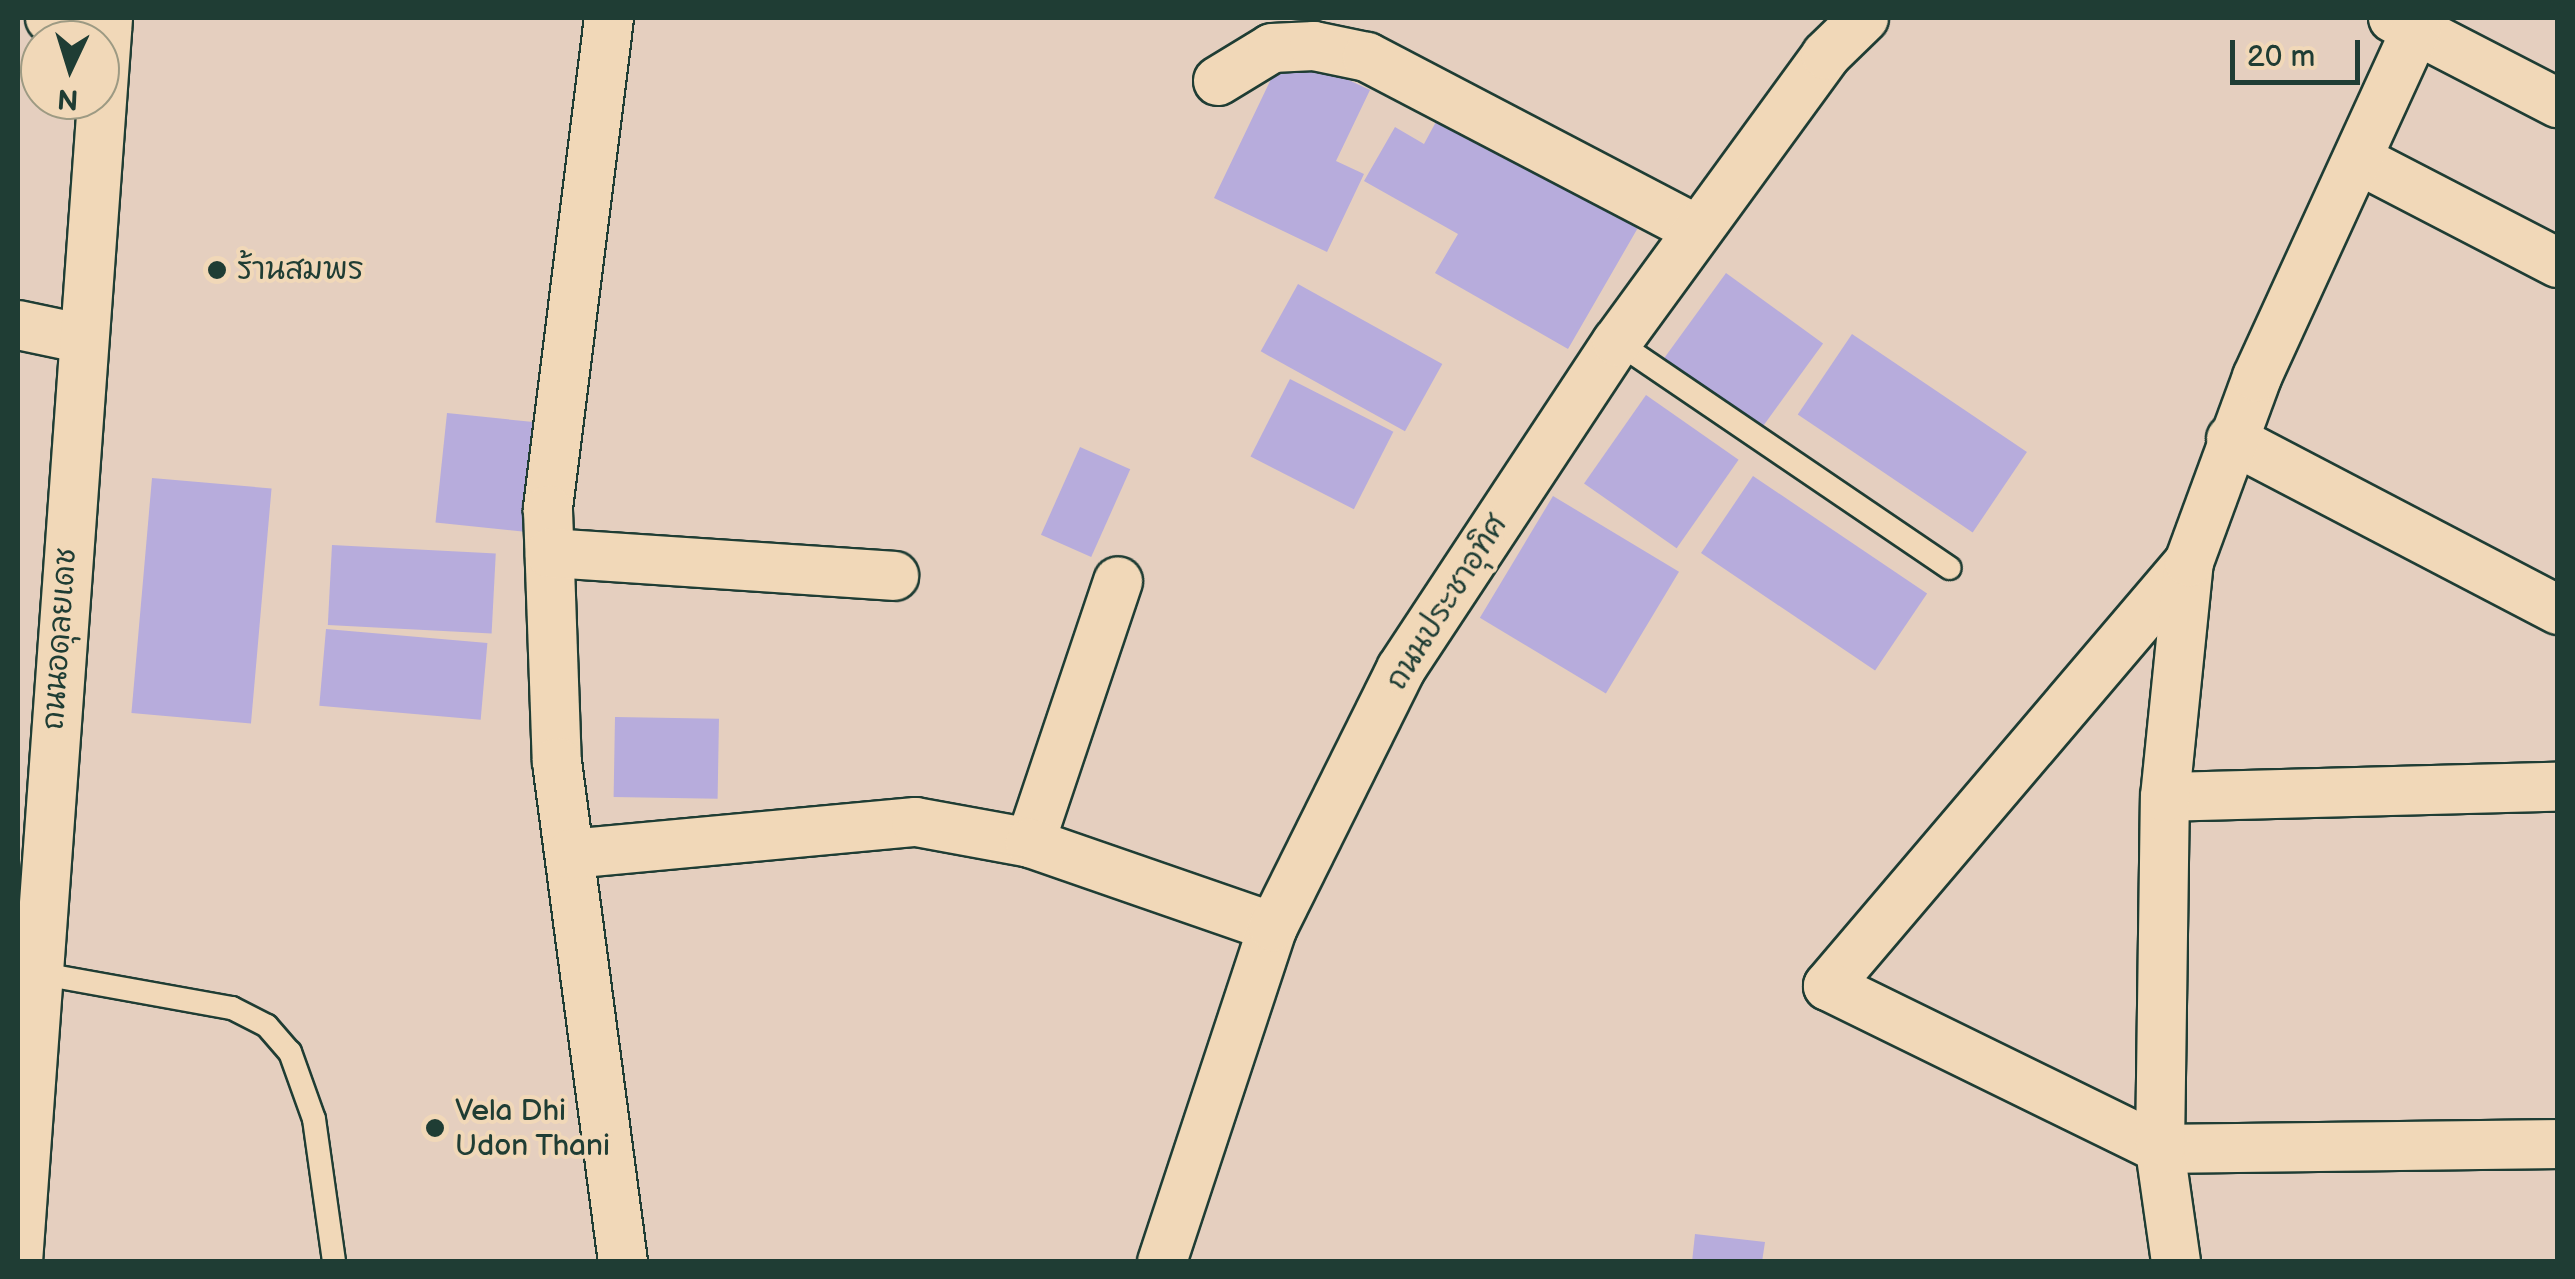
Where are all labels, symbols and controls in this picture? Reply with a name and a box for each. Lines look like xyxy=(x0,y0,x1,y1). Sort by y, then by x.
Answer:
north arrow xyxy=(20,20,120,120)
scale bar xyxy=(2235,20,2365,82)
text: 20 m xyxy=(2247,39,2315,75)
text: N xyxy=(56,81,80,116)
place label: ร้านสมพร xyxy=(237,252,364,288)
marker: ร้านสมพร xyxy=(206,259,228,281)
street label: ถนนประชาอุทิศ xyxy=(1379,509,1515,697)
street label: ถนนอดุลยเดช xyxy=(36,547,84,731)
place label: Vela Dhi Udon Thani xyxy=(455,1093,611,1164)
marker: Vela Dhi Udon Thani xyxy=(424,1117,446,1139)

